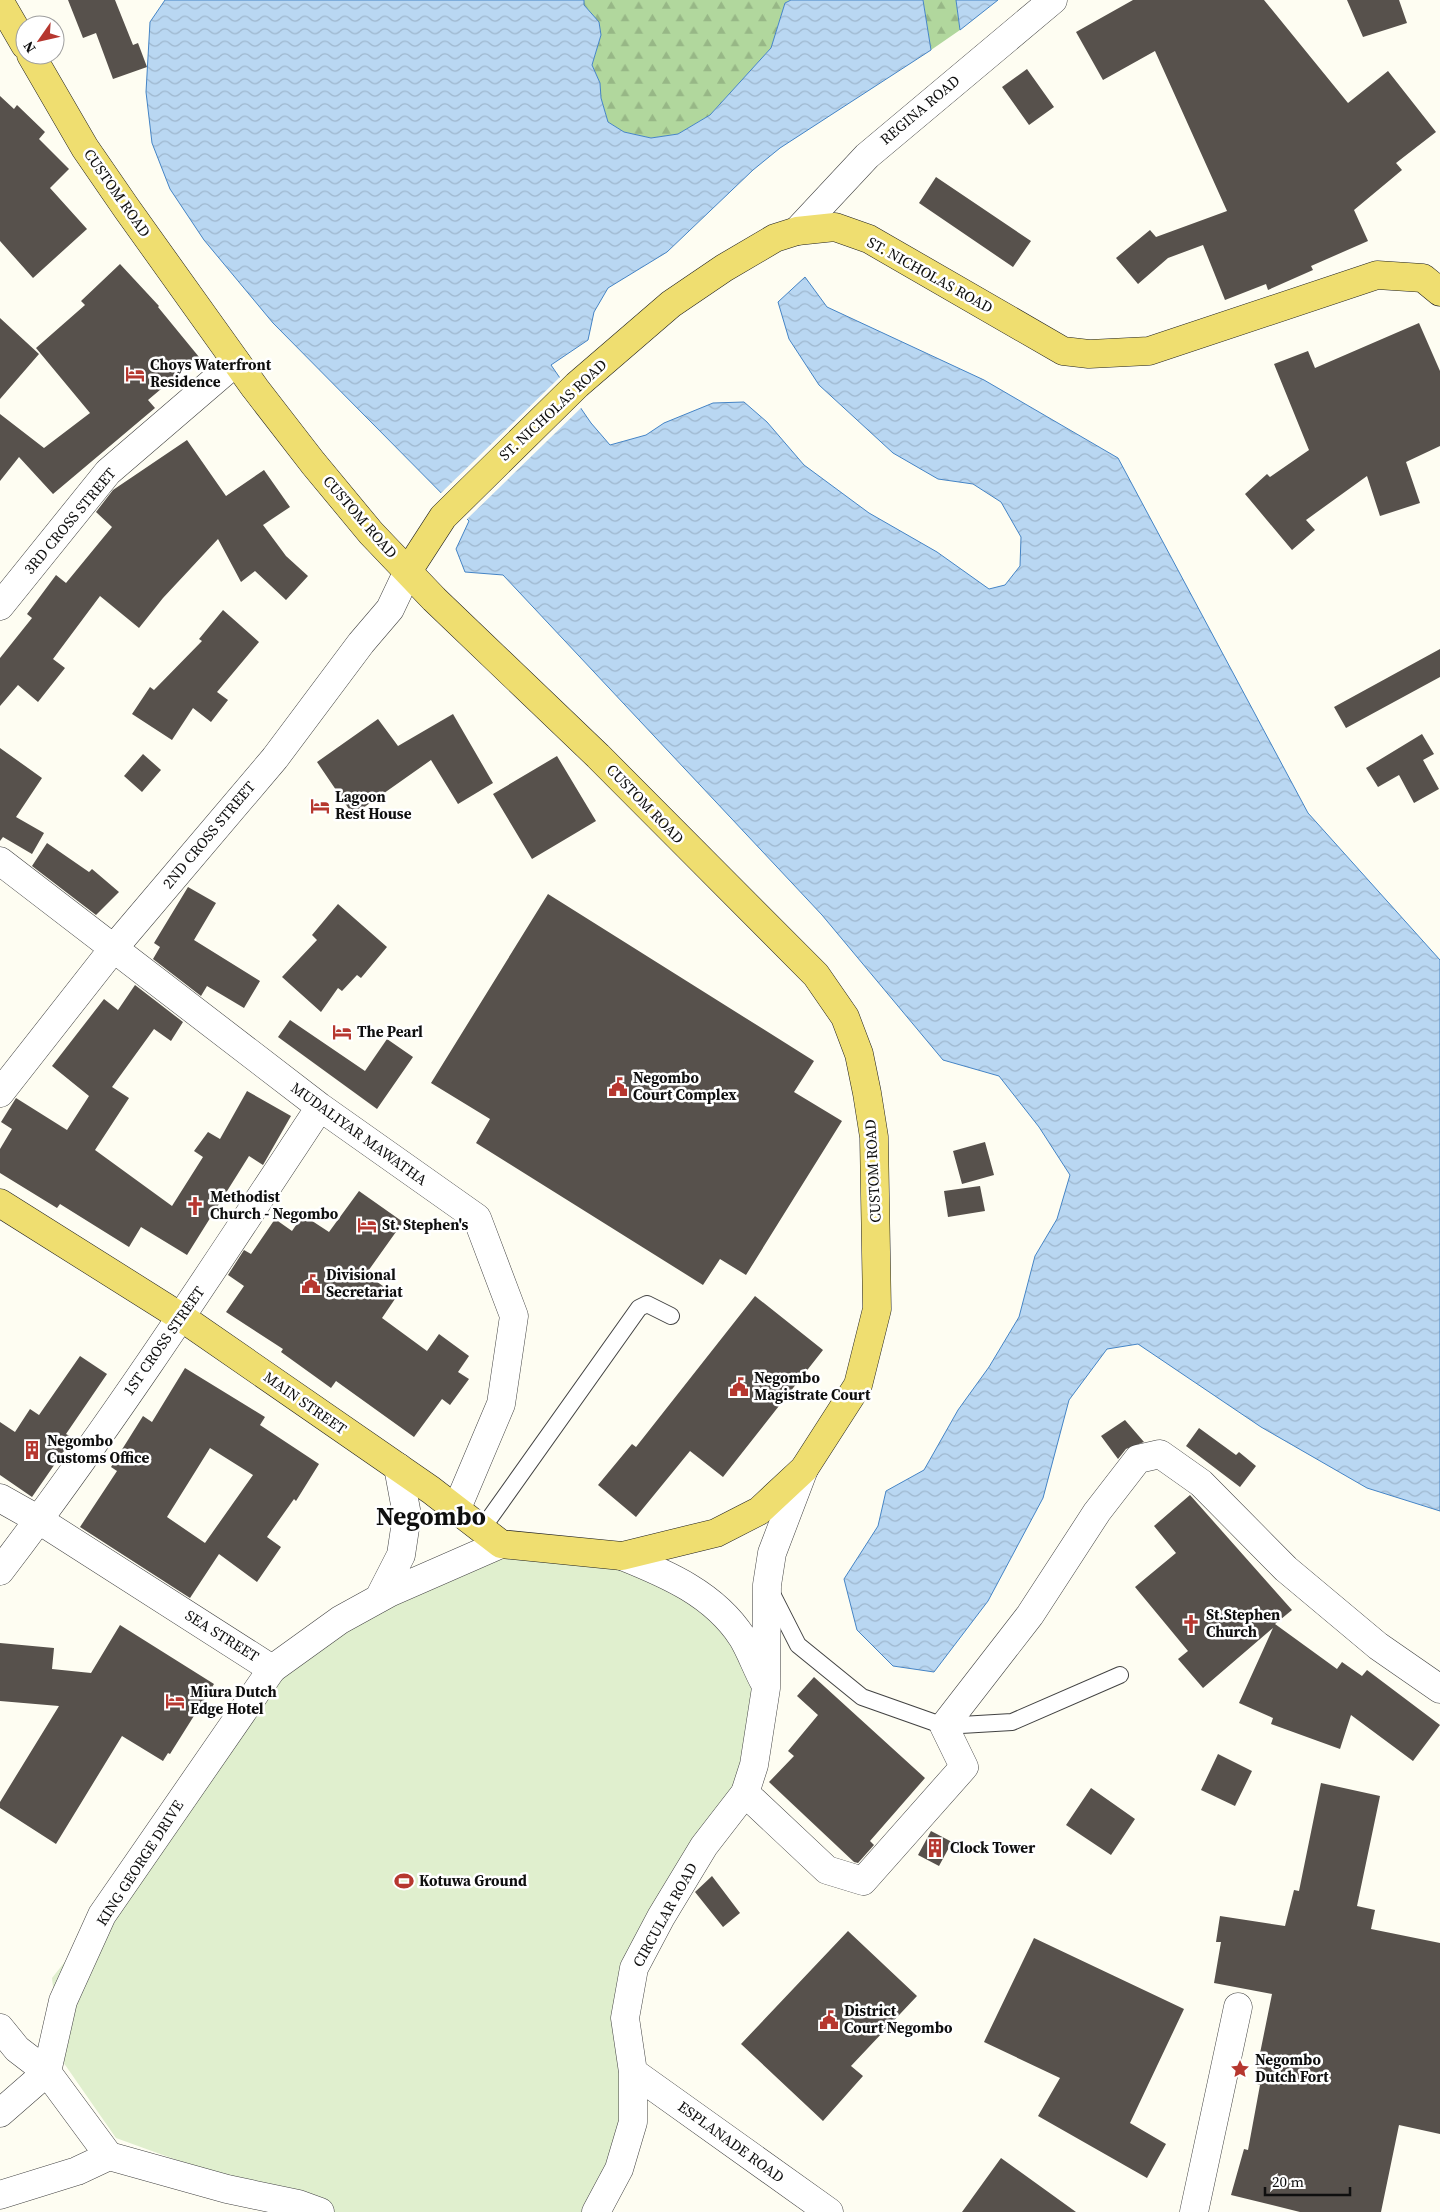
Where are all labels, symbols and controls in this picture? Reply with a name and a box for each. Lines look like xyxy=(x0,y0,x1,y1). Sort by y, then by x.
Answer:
north arrow xyxy=(15,15,65,65)
text: N xyxy=(18,37,40,57)
street label: REGINA ROAD xyxy=(875,70,964,149)
street label: CUSTOM ROAD xyxy=(79,144,156,241)
street label: ST. NICHOLAS ROAD xyxy=(864,231,997,318)
place label: Choys Waterfront Residence xyxy=(150,354,272,392)
street label: ST. NICHOLAS ROAD xyxy=(494,354,611,465)
hotel icon: Choys Waterfront Residence xyxy=(124,363,146,385)
street label: 3RD CROSS STREET xyxy=(19,463,120,578)
street label: CUSTOM ROAD xyxy=(318,471,402,563)
street label: CUSTOM ROAD xyxy=(602,759,689,848)
street label: 2ND CROSS STREET xyxy=(157,776,260,893)
place label: Lagoon Rest House xyxy=(335,786,412,824)
hotel icon: Lagoon Rest House xyxy=(309,795,331,817)
hotel icon: The Pearl xyxy=(331,1021,353,1043)
place label: The Pearl xyxy=(357,1021,423,1042)
place label: Negombo Court Complex xyxy=(633,1067,737,1105)
public building icon: Negombo Court Complex xyxy=(607,1076,629,1098)
street label: MUDALIYAR MAWATHA xyxy=(287,1077,432,1190)
street label: CUSTOM ROAD xyxy=(859,1119,886,1223)
place label: Methodist Church - Negombo xyxy=(210,1186,339,1224)
church icon: Methodist Church - Negombo xyxy=(184,1195,206,1217)
hotel icon: St. Stephen's xyxy=(356,1214,378,1236)
place label: St. Stephen's xyxy=(382,1214,468,1235)
place label: Divisional Secretariat xyxy=(326,1264,403,1302)
public building icon: Divisional Secretariat xyxy=(300,1273,322,1295)
street label: 1ST CROSS STREET xyxy=(118,1282,209,1400)
street label: MAIN STREET xyxy=(260,1366,351,1439)
place label: Negombo Magistrate Court xyxy=(754,1367,871,1405)
public building icon: Negombo Magistrate Court xyxy=(728,1376,750,1398)
place label: Negombo Customs Office xyxy=(47,1430,150,1468)
building icon: Negombo Customs Office xyxy=(21,1439,43,1461)
district label: Negombo xyxy=(376,1499,486,1533)
place label: St.Stephen Church xyxy=(1206,1604,1280,1642)
street label: SEA STREET xyxy=(181,1605,263,1667)
church icon: St.Stephen Church xyxy=(1180,1613,1202,1635)
place label: Miura Dutch Edge Hotel xyxy=(190,1681,277,1719)
hotel icon: Miura Dutch Edge Hotel xyxy=(164,1690,186,1712)
street label: KING GEORGE DRIVE xyxy=(91,1796,188,1930)
building icon: Clock Tower xyxy=(924,1837,946,1859)
place label: Clock Tower xyxy=(950,1837,1035,1858)
street label: CIRCULAR ROAD xyxy=(627,1859,702,1971)
sports icon: Kotuwa Ground xyxy=(393,1870,415,1892)
place label: Kotuwa Ground xyxy=(419,1870,527,1891)
place label: District Court Negombo xyxy=(844,2000,953,2038)
public building icon: District Court Negombo xyxy=(818,2009,840,2031)
place label: Negombo Dutch Fort xyxy=(1255,2049,1329,2087)
place icon: Negombo Dutch Fort xyxy=(1229,2058,1251,2080)
street label: ESPLANADE ROAD xyxy=(674,2096,789,2187)
scale bar xyxy=(1265,2164,1350,2196)
text: 20 m xyxy=(1272,2171,1304,2192)

